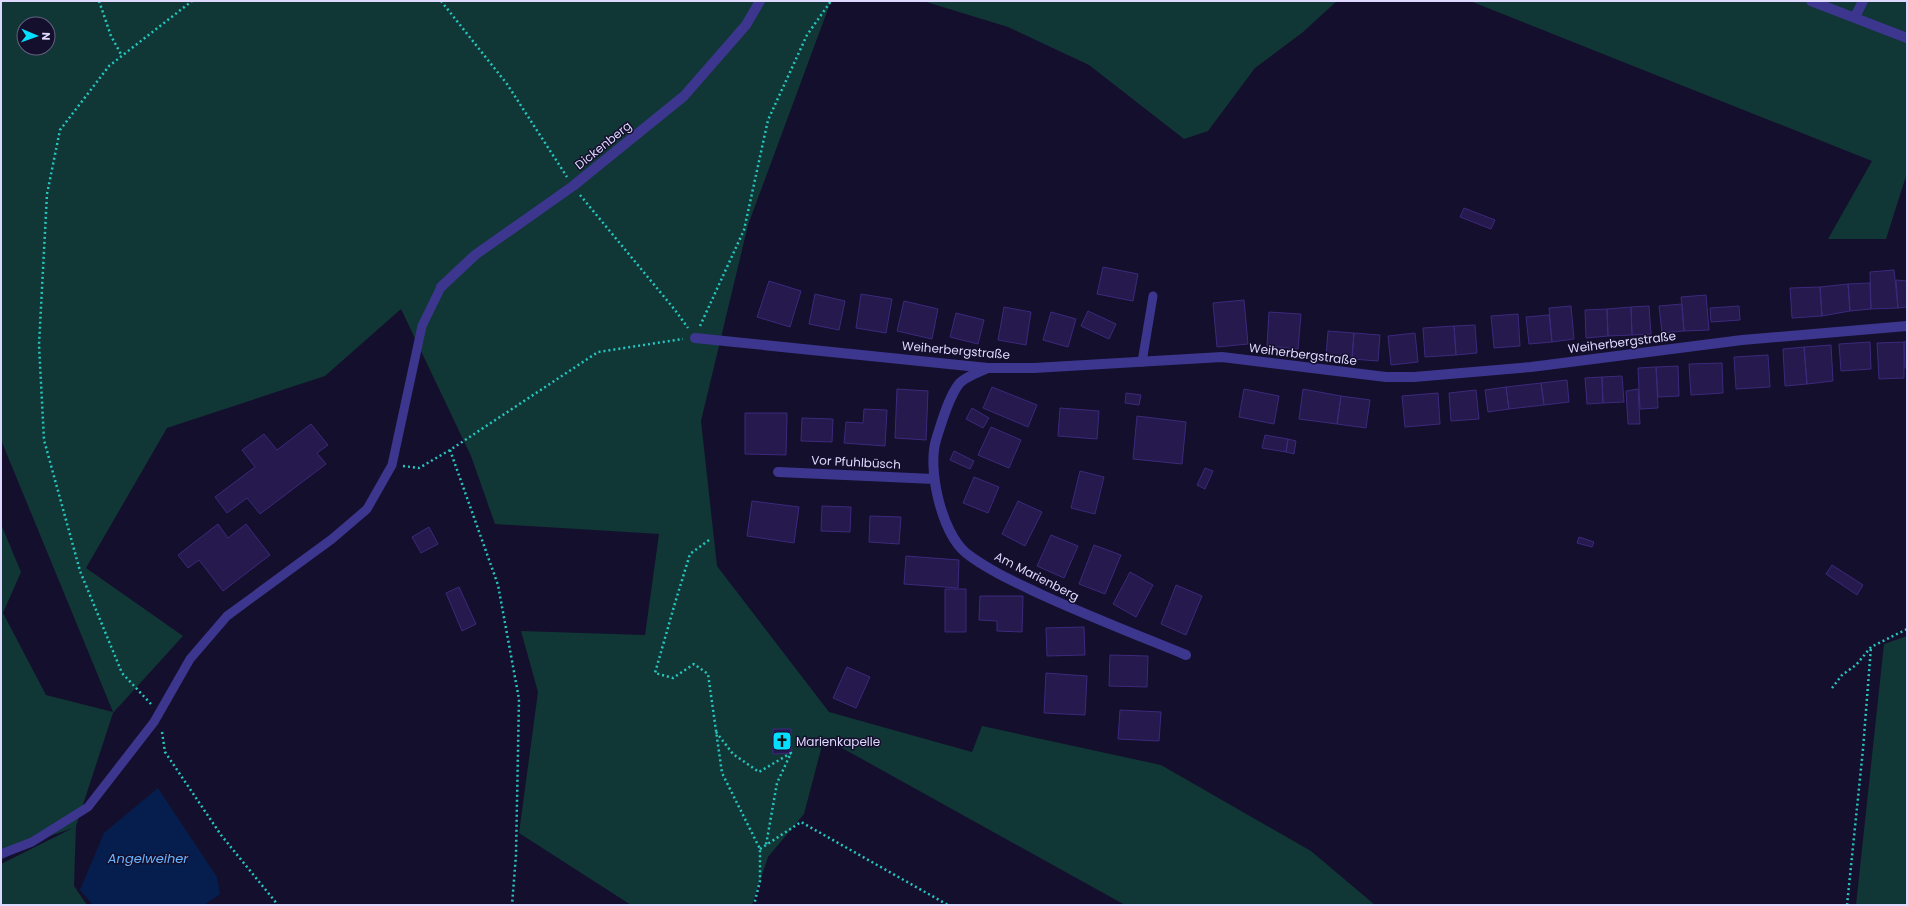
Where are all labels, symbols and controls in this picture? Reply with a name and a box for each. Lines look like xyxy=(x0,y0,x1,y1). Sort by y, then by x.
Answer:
north arrow xyxy=(16,16,56,56)
text: N xyxy=(38,32,54,41)
street label: Dickenberg xyxy=(571,117,635,173)
street label: Weiherbergstraße xyxy=(1567,327,1677,357)
street label: Weiherbergstraße xyxy=(901,337,1011,363)
street label: Weiherbergstraße xyxy=(1248,339,1358,369)
street label: Vor Pfuhlbüsch xyxy=(811,451,901,473)
street label: Am Marienberg xyxy=(992,547,1082,605)
church icon: Marienkapelle xyxy=(771,730,793,752)
place label: Marienkapelle xyxy=(796,733,880,750)
water label: Angelweiher xyxy=(107,849,189,868)

